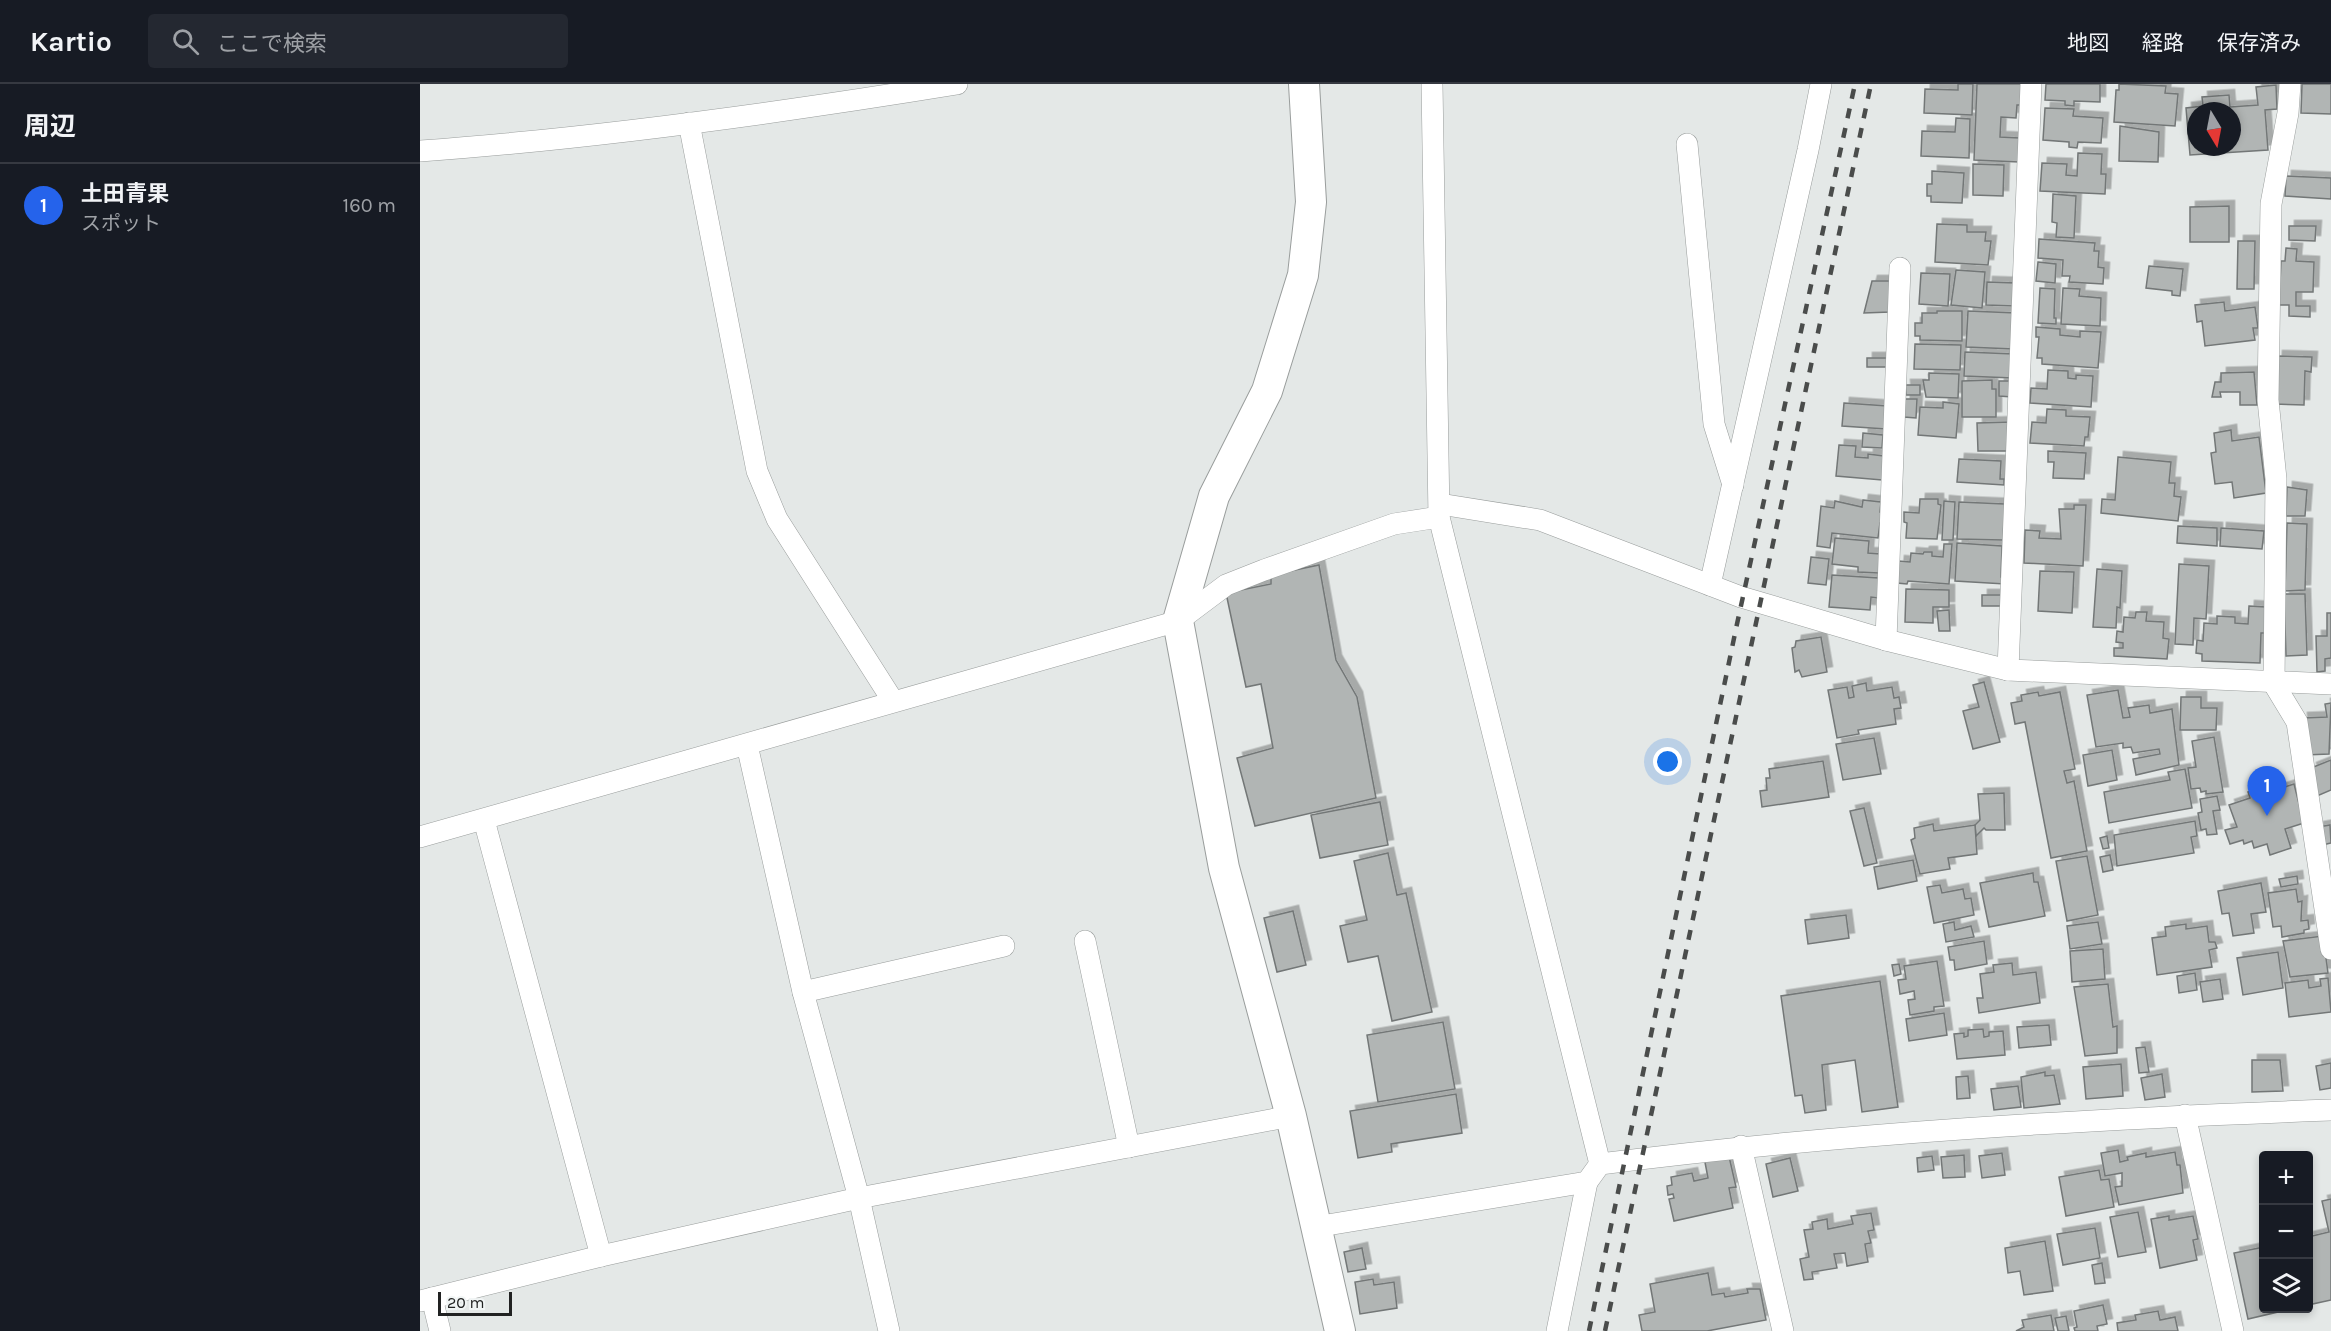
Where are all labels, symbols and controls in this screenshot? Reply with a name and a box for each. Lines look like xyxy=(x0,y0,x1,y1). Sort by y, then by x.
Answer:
search box xyxy=(148,14,568,68)
text: Kartio xyxy=(30,25,112,58)
icon: search xyxy=(169,25,202,58)
text: ここで検索 xyxy=(217,31,327,57)
text: 地図 xyxy=(2067,31,2109,55)
text: 経路 xyxy=(2142,31,2184,55)
text: 保存済み xyxy=(2217,31,2301,55)
north arrow xyxy=(2187,102,2241,156)
text: 周辺 xyxy=(24,111,76,142)
text: 土田青果 xyxy=(81,181,169,207)
text: 1 xyxy=(40,194,47,217)
text: 160 m xyxy=(343,194,396,217)
text: スポット xyxy=(81,212,161,235)
your location xyxy=(1653,747,1682,776)
pin: 1 xyxy=(2248,766,2286,816)
map controls xyxy=(2259,1151,2313,1313)
button: + xyxy=(2259,1151,2313,1205)
button: − xyxy=(2259,1205,2313,1259)
button: layers xyxy=(2259,1259,2313,1313)
scale bar xyxy=(438,1289,512,1316)
text: 20 m xyxy=(447,1293,485,1312)

